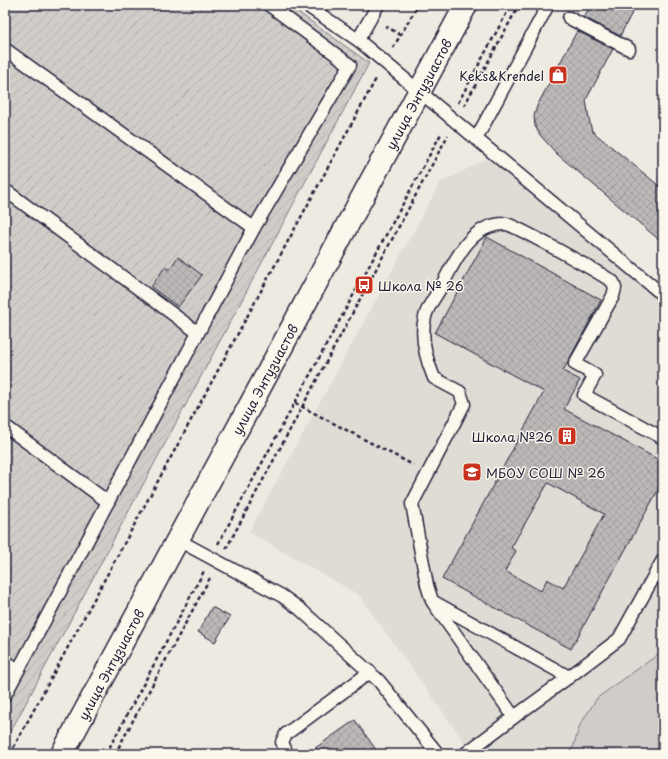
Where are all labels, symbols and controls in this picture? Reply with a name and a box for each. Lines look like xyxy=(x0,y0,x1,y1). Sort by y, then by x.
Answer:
street label: улица Энтузиастов xyxy=(380,35,456,153)
shop icon: Keks&Krendel xyxy=(547,64,569,86)
place label: Keks&Krendel xyxy=(459,66,544,85)
bus stop icon: Школа № 26 xyxy=(353,274,375,296)
place label: Школа № 26 xyxy=(378,276,464,295)
street label: улица Энтузиастов xyxy=(227,320,302,438)
building icon: Школа №26 xyxy=(556,425,578,447)
place label: Школа №26 xyxy=(472,427,553,446)
school or university icon: МБОУ СОШ № 26 xyxy=(461,461,483,483)
place label: МБОУ СОШ № 26 xyxy=(486,463,606,482)
street label: улица Энтузиастов xyxy=(73,605,148,723)

